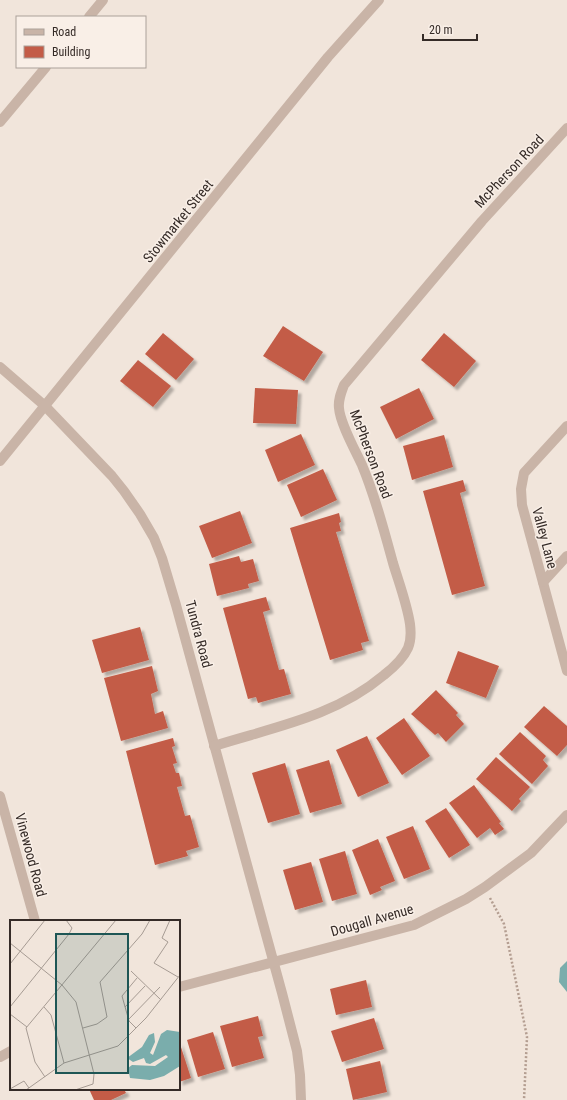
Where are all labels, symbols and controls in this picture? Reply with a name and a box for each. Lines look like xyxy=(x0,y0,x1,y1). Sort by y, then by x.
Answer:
legend xyxy=(16,16,146,68)
scale bar xyxy=(423,16,477,42)
text: 20 m xyxy=(429,23,453,37)
text: Road xyxy=(52,25,76,39)
text: Building xyxy=(52,45,90,59)
street label: McPherson Road xyxy=(471,131,547,211)
street label: Stowmarket Street xyxy=(140,176,216,266)
street label: McPherson Road xyxy=(347,407,395,501)
street label: Valley Lane xyxy=(529,506,561,571)
street label: Tundra Road xyxy=(182,599,216,669)
street label: Vinewood Road xyxy=(12,811,50,899)
street label: Dougall Avenue xyxy=(329,900,416,939)
inset map xyxy=(10,920,180,1090)

